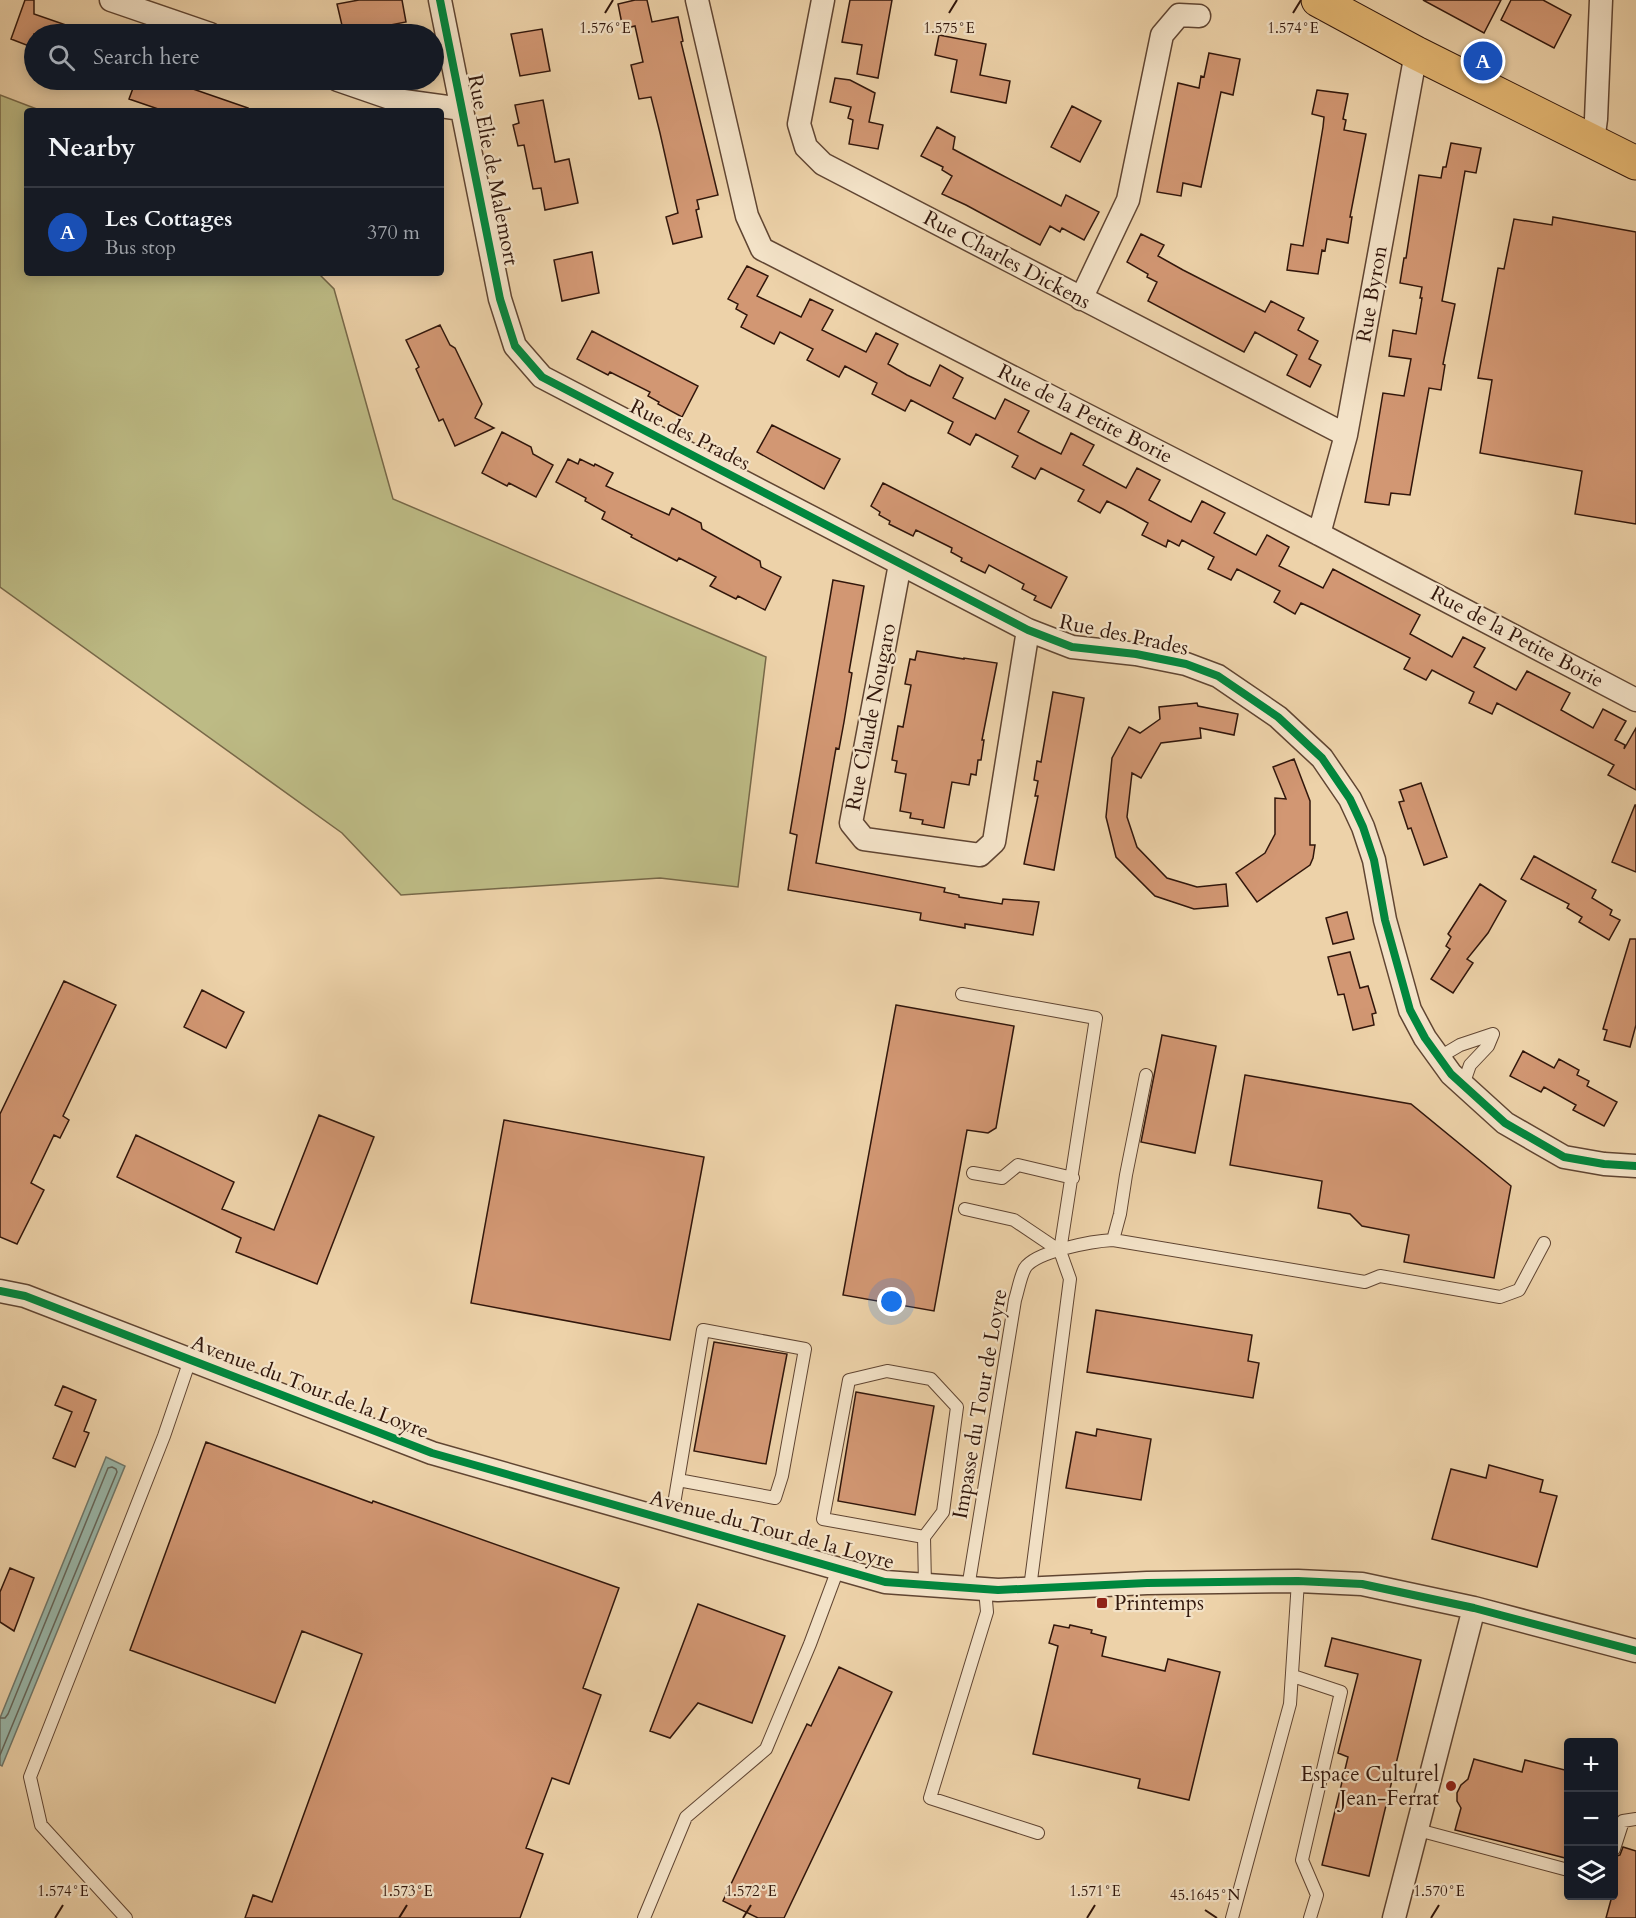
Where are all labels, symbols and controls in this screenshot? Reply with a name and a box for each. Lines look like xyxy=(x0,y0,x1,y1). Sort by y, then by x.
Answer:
text: 1.576°E xyxy=(579,18,631,38)
text: 1.575°E xyxy=(923,18,975,38)
text: 1.574°E xyxy=(1267,18,1319,38)
search box xyxy=(24,24,444,90)
pin: A xyxy=(1464,38,1502,84)
icon: search xyxy=(45,41,78,74)
text: Search here xyxy=(93,42,200,72)
street label: Rue Elie de Malemort xyxy=(460,72,526,268)
text: Nearby xyxy=(48,130,136,165)
text: Les Cottages xyxy=(105,204,232,234)
street label: Rue Charles Dickens xyxy=(918,204,1096,316)
text: A xyxy=(60,219,75,246)
text: 370 m xyxy=(367,219,420,246)
text: Bus stop xyxy=(105,234,176,261)
street label: Rue Byron xyxy=(1349,243,1395,345)
street label: Rue de la Petite Borie xyxy=(993,357,1177,471)
street label: Rue des Prades xyxy=(625,392,755,478)
street label: Rue de la Petite Borie xyxy=(1425,579,1609,695)
street label: Rue des Prades xyxy=(1057,607,1191,663)
street label: Rue Claude Nougaro xyxy=(839,621,903,813)
your location xyxy=(877,1287,906,1316)
street label: Impasse du Tour de Loyre xyxy=(945,1287,1015,1521)
street label: Avenue du Tour de la Loyre xyxy=(187,1328,433,1446)
street label: Avenue du Tour de la Loyre xyxy=(646,1483,898,1577)
place label: Printemps xyxy=(1114,1589,1204,1618)
marker: Printemps xyxy=(1095,1596,1109,1610)
map controls xyxy=(1564,1738,1618,1900)
button: + xyxy=(1564,1738,1618,1792)
place label: Espace Culturel Jean-Ferrat xyxy=(1300,1760,1439,1813)
marker: Espace Culturel Jean-Ferrat xyxy=(1444,1779,1458,1793)
button: − xyxy=(1564,1792,1618,1846)
button: layers xyxy=(1564,1846,1618,1900)
text: 1.574°E xyxy=(37,1881,89,1901)
text: 1.573°E xyxy=(381,1881,433,1901)
text: 1.572°E xyxy=(725,1881,777,1901)
text: 1.571°E xyxy=(1069,1881,1121,1901)
text: 1.570°E xyxy=(1413,1881,1465,1901)
text: 45.1645°N xyxy=(1170,1885,1240,1905)

